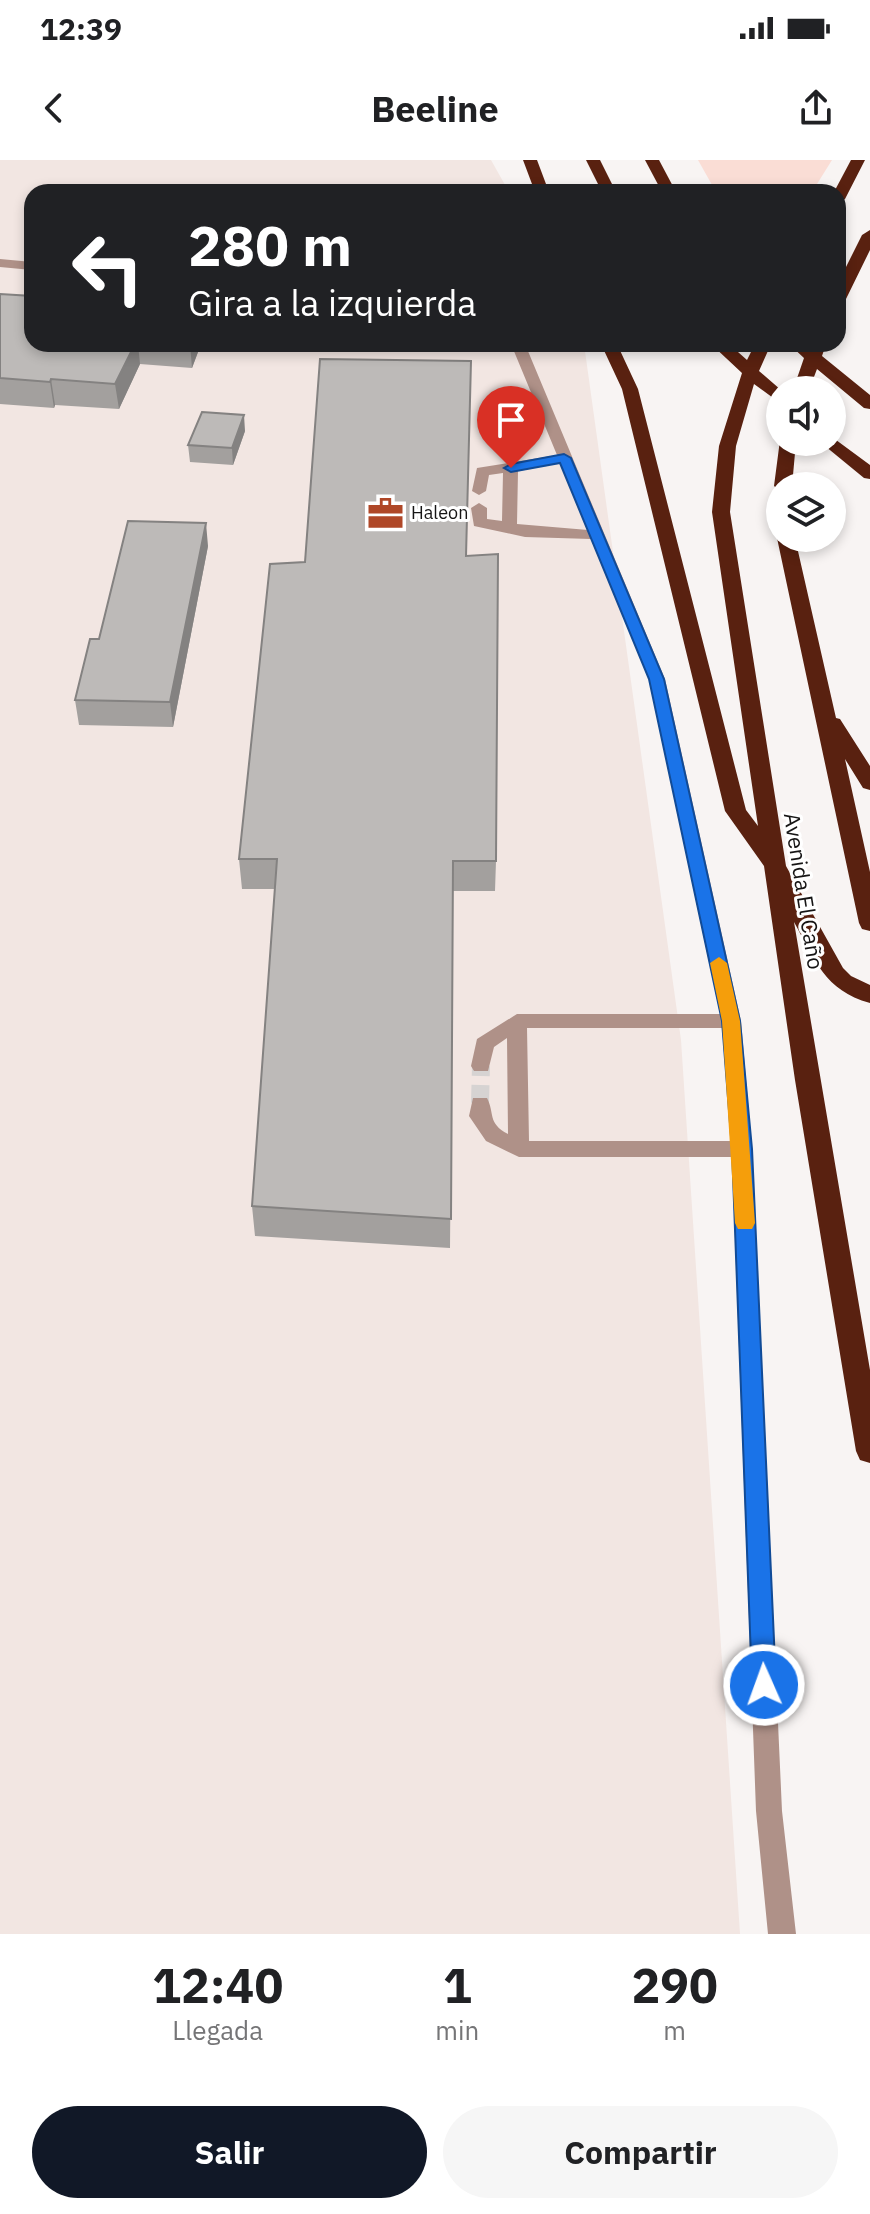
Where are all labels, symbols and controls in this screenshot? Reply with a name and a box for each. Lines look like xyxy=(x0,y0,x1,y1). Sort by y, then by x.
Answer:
text: 12:39 xyxy=(40,9,122,48)
text: Beeline xyxy=(371,85,499,132)
icon: back xyxy=(32,86,76,130)
icon: share xyxy=(794,86,838,130)
text: 280 m xyxy=(188,209,352,281)
icon: left xyxy=(56,216,160,320)
text: Gira a la izquierda xyxy=(188,279,477,326)
map controls xyxy=(766,376,846,552)
button: sound xyxy=(766,376,846,456)
pin xyxy=(477,386,545,468)
icon: arrive xyxy=(489,398,533,442)
button: layers xyxy=(766,472,846,552)
office icon: Haleon xyxy=(366,494,404,532)
place label: Haleon xyxy=(411,501,468,524)
street label: Avenida El Caño xyxy=(778,810,831,971)
position arrow xyxy=(722,1643,806,1727)
text: 12:40 xyxy=(152,1954,283,2016)
text: 1 xyxy=(443,1954,472,2016)
text: 290 xyxy=(631,1954,718,2016)
text: Llegada xyxy=(172,2013,263,2047)
text: min xyxy=(435,2013,479,2047)
text: m xyxy=(663,2013,686,2047)
button: Salir xyxy=(32,2106,427,2198)
button: Compartir xyxy=(443,2106,838,2198)

